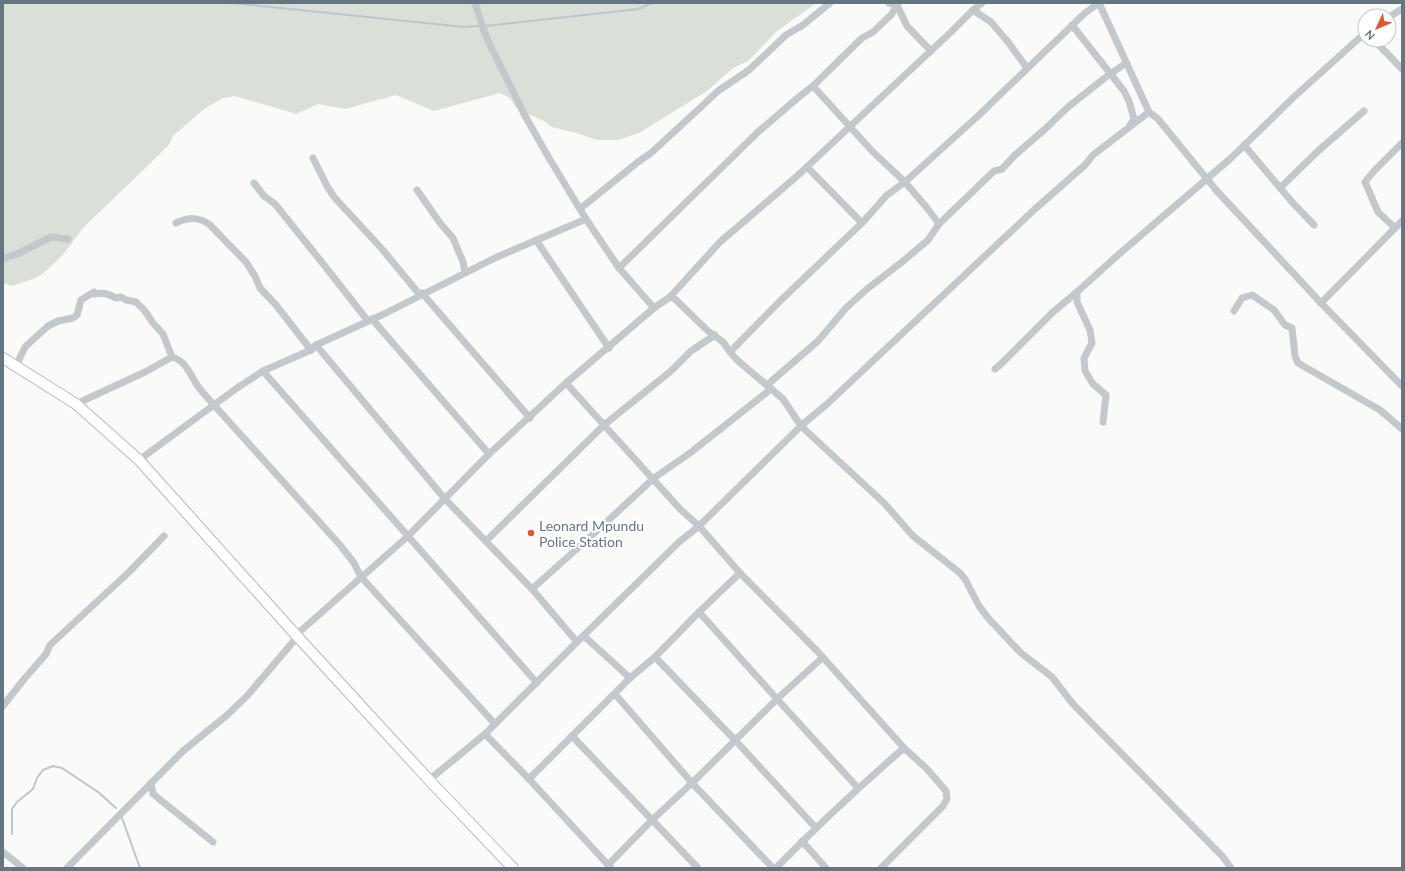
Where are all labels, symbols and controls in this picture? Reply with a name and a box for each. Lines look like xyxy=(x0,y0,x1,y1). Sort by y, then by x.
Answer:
north arrow xyxy=(1357,8,1397,48)
text: N xyxy=(1362,28,1377,43)
place label: Leonard Mpundu Police Station xyxy=(539,517,644,550)
marker: Leonard Mpundu Police Station xyxy=(526,528,536,538)

